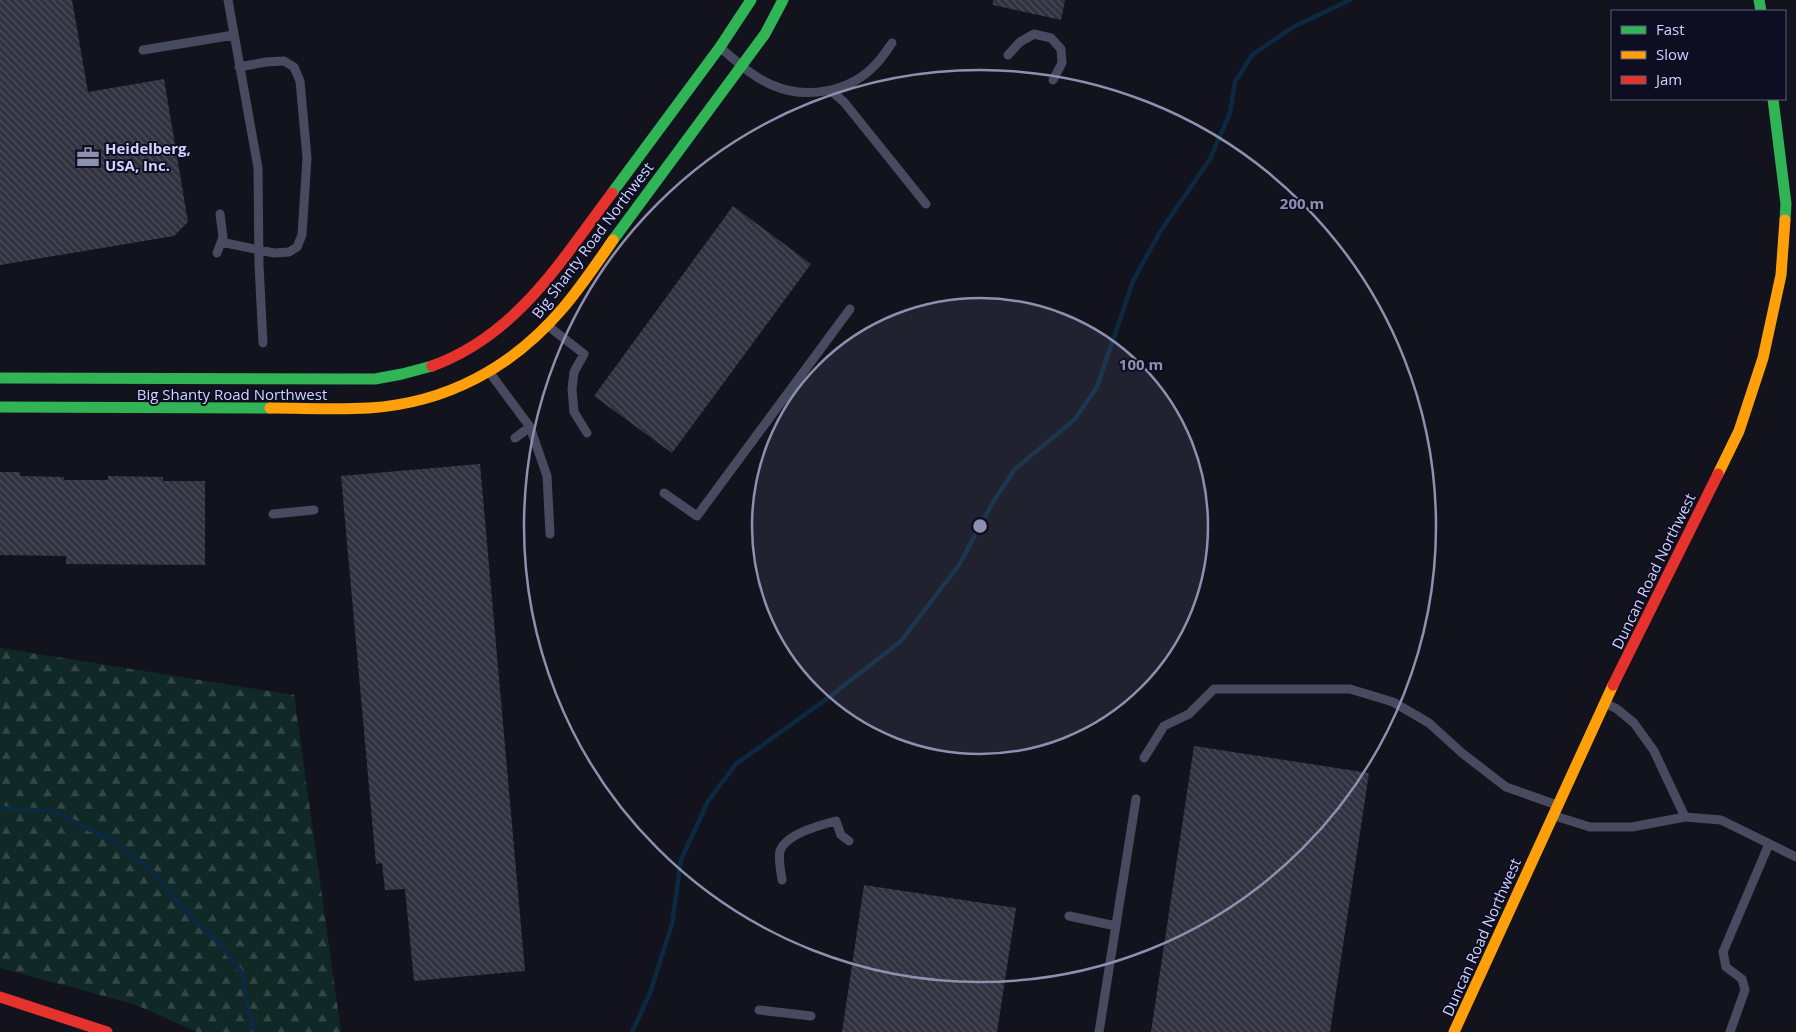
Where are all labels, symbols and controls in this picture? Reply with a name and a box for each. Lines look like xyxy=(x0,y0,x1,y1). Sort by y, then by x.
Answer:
legend xyxy=(1611,10,1786,100)
text: Fast xyxy=(1656,19,1685,39)
text: Slow xyxy=(1656,44,1689,64)
text: Jam xyxy=(1654,69,1682,89)
place label: Heidelberg, USA, Inc. xyxy=(105,138,191,175)
office icon: Heidelberg, USA, Inc. xyxy=(75,144,101,170)
street label: Big Shanty Road Northwest xyxy=(527,158,657,322)
text: 200 m xyxy=(1280,193,1324,213)
text: 100 m xyxy=(1119,354,1163,374)
street label: Big Shanty Road Northwest xyxy=(137,384,327,404)
street label: Duncan Road Northwest xyxy=(1607,490,1699,652)
centre of rings xyxy=(971,517,989,535)
street label: Duncan Road Northwest xyxy=(1437,855,1525,1019)

